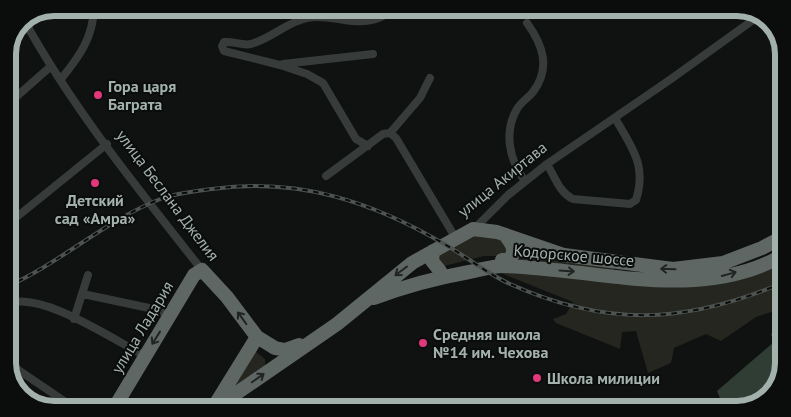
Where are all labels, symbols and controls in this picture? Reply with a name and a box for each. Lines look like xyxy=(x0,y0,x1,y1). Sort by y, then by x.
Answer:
place label: Гора царя Баграта xyxy=(108,76,176,114)
marker: Гора царя Баграта xyxy=(92,89,104,101)
street label: улица Беслана Джелия xyxy=(112,126,224,264)
street label: улица Акиртава xyxy=(453,137,551,221)
marker: Детский сад «Амра» xyxy=(89,177,101,189)
place label: Детский сад «Амра» xyxy=(55,190,135,228)
street label: Кодорское шоссе xyxy=(513,240,635,270)
one-way arrow xyxy=(660,264,676,274)
one-way arrow xyxy=(395,265,408,276)
one-way arrow xyxy=(559,267,575,276)
one-way arrow xyxy=(720,269,736,278)
street label: улица Ладария xyxy=(107,277,177,377)
one-way arrow xyxy=(237,311,247,325)
place label: Средняя школа №14 им. Чехова xyxy=(433,324,548,362)
one-way arrow xyxy=(150,331,160,345)
marker: Средняя школа №14 им. Чехова xyxy=(417,337,429,349)
place label: Школа милиции xyxy=(547,368,660,388)
marker: Школа милиции xyxy=(531,372,543,384)
one-way arrow xyxy=(251,373,265,383)

